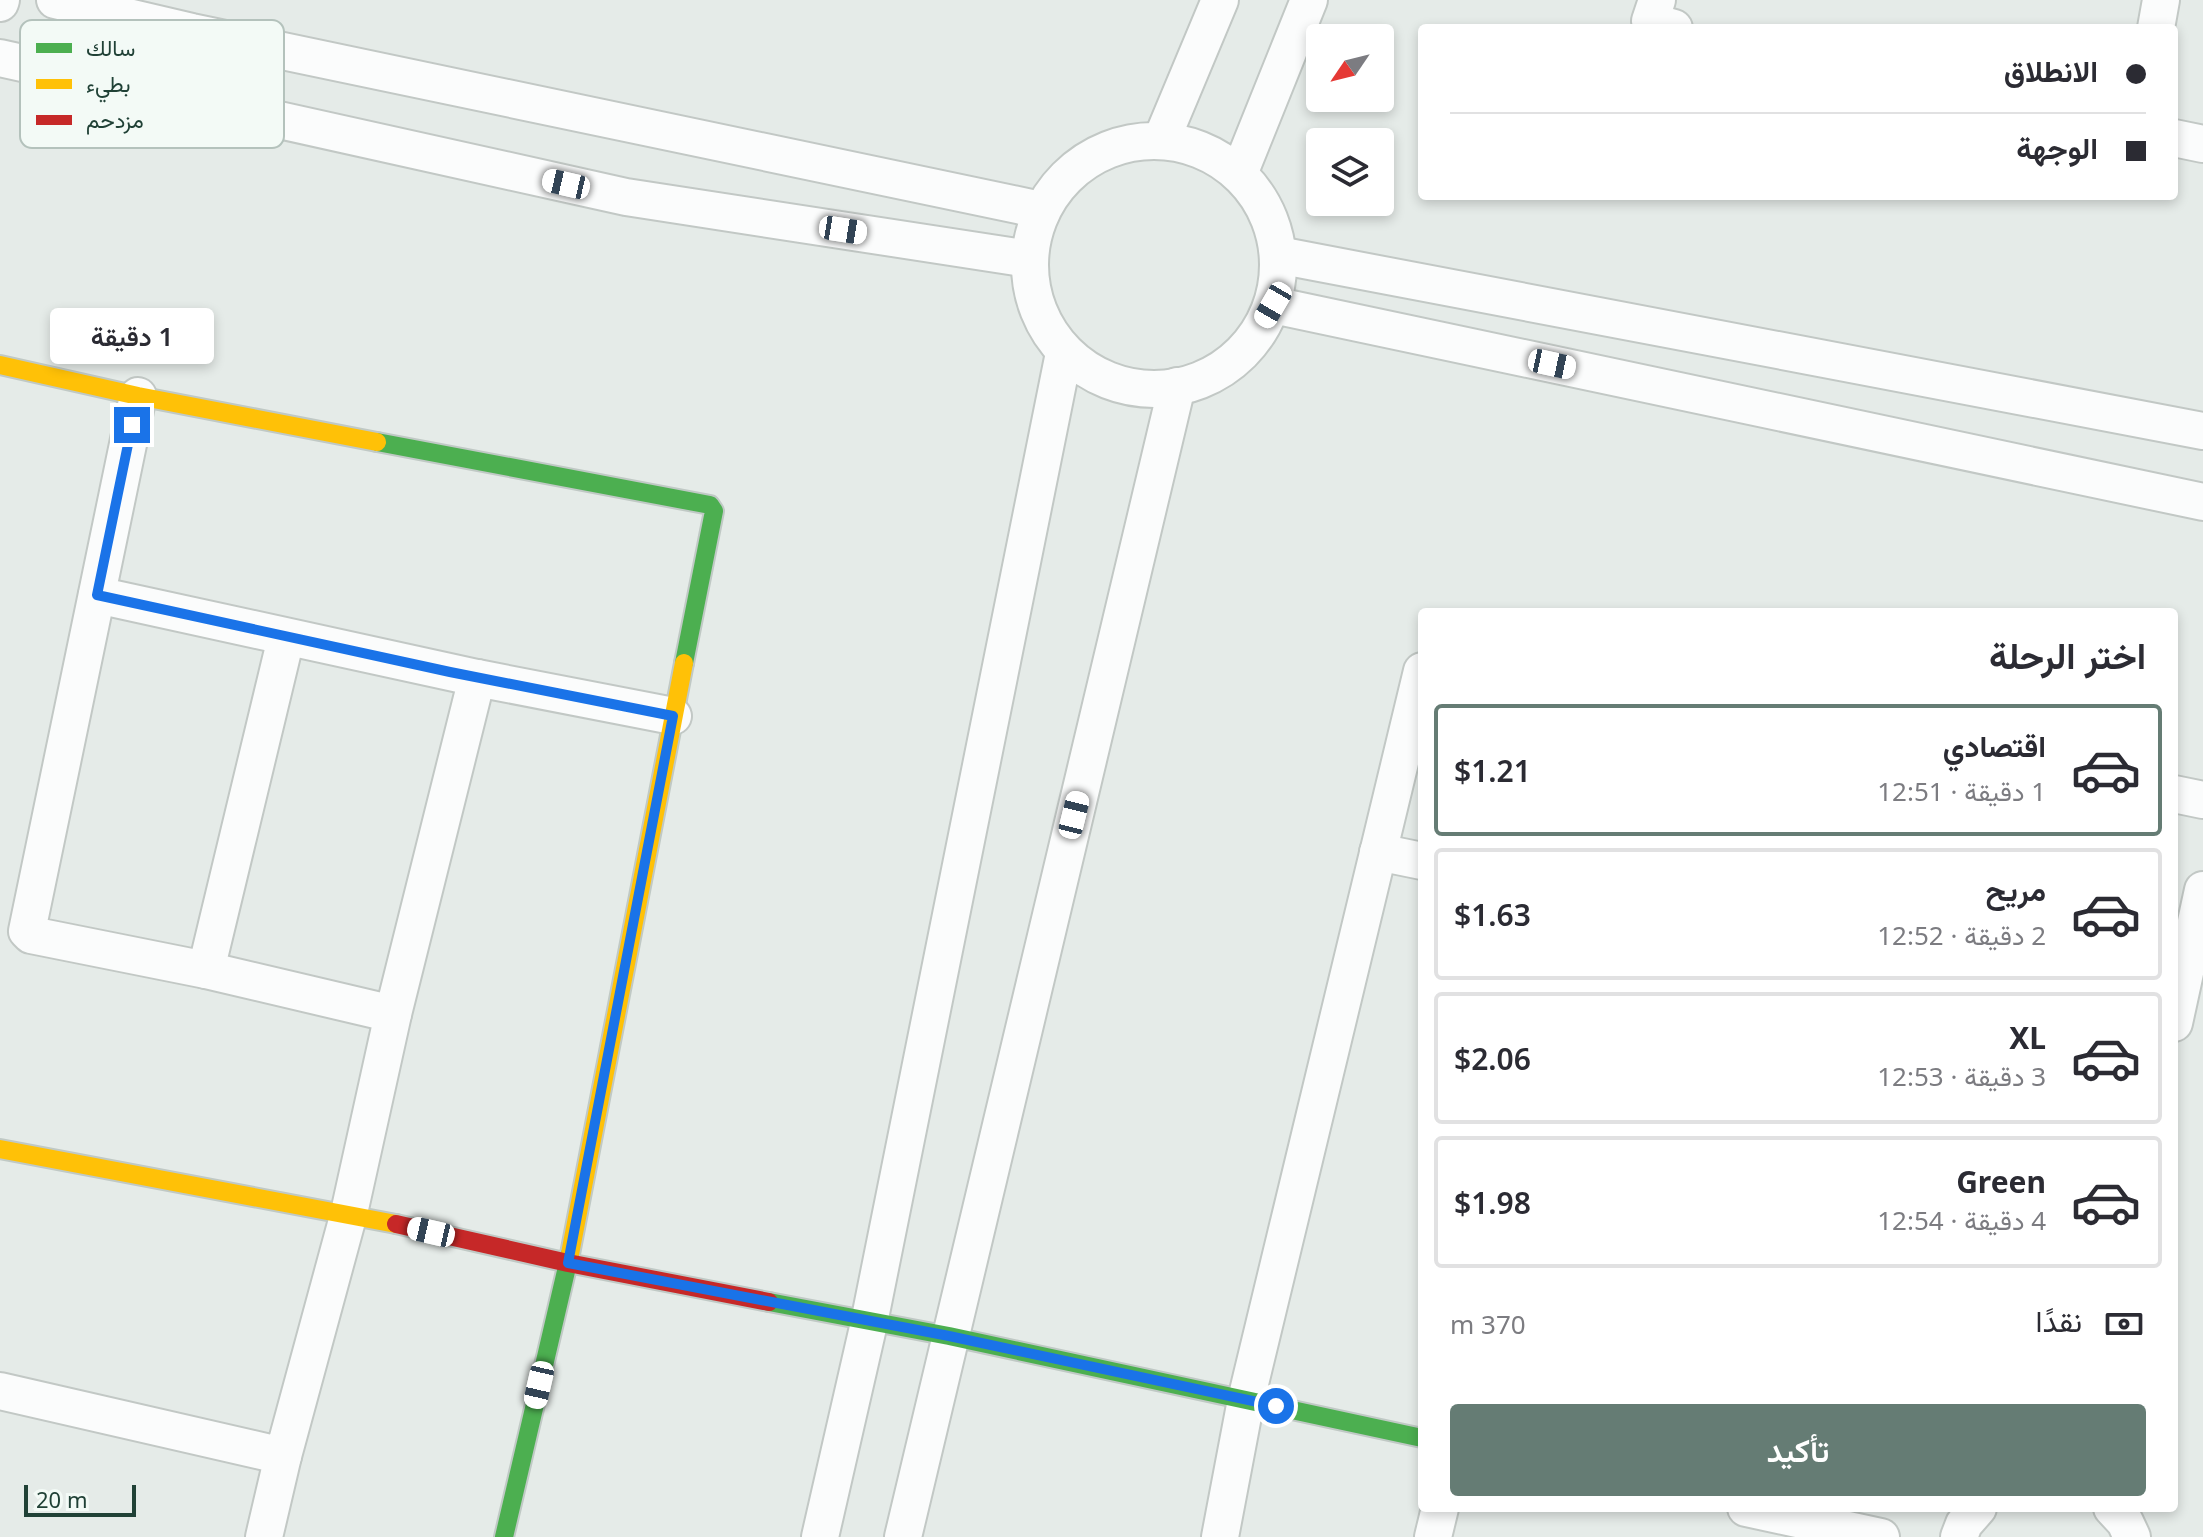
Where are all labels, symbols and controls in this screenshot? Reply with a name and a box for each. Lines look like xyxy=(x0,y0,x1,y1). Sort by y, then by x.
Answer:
legend xyxy=(20,20,284,148)
north arrow xyxy=(1306,24,1394,112)
map controls xyxy=(1306,24,1394,216)
text: سالك xyxy=(86,32,135,62)
text: الانطلاق xyxy=(2004,50,2098,91)
text: بطيء xyxy=(86,68,131,103)
text: مزدحم xyxy=(86,104,144,135)
text: الوجهة xyxy=(2016,127,2098,168)
button: layers xyxy=(1306,128,1394,216)
car xyxy=(540,167,592,201)
car xyxy=(817,214,869,246)
car xyxy=(1251,278,1295,332)
callout: 1 دقيقة xyxy=(50,309,214,365)
text: 1 دقيقة xyxy=(91,318,173,354)
car xyxy=(1526,347,1578,381)
route end xyxy=(114,407,150,443)
text: اختر الرحلة xyxy=(1989,631,2146,680)
text: اقتصادي xyxy=(1943,725,2046,766)
icon: car xyxy=(2070,734,2142,806)
text: $1.21 xyxy=(1454,750,1531,791)
text: 1 دقيقة · 12:51 xyxy=(1877,773,2046,809)
car xyxy=(1057,789,1091,841)
text: مريح xyxy=(1986,869,2046,910)
icon: car xyxy=(2070,878,2142,950)
text: $1.63 xyxy=(1454,894,1531,935)
text: 2 دقيقة · 12:52 xyxy=(1877,917,2046,953)
text: XL xyxy=(2009,1017,2046,1058)
icon: car xyxy=(2070,1022,2142,1094)
text: $2.06 xyxy=(1454,1038,1531,1079)
text: 3 دقيقة · 12:53 xyxy=(1877,1058,2046,1094)
text: Green xyxy=(1956,1161,2046,1202)
icon: car xyxy=(2070,1166,2142,1238)
text: $1.98 xyxy=(1454,1182,1531,1223)
text: 4 دقيقة · 12:54 xyxy=(1877,1202,2046,1238)
car xyxy=(405,1215,457,1249)
text: نقدًا xyxy=(2036,1300,2082,1341)
icon: cash xyxy=(2102,1302,2146,1346)
text: 370 m xyxy=(1450,1306,1526,1342)
car xyxy=(522,1359,556,1411)
route start xyxy=(1258,1388,1294,1424)
button: تأكيد xyxy=(1450,1404,2146,1496)
scale bar xyxy=(24,1481,136,1517)
text: 20 m xyxy=(36,1484,87,1514)

